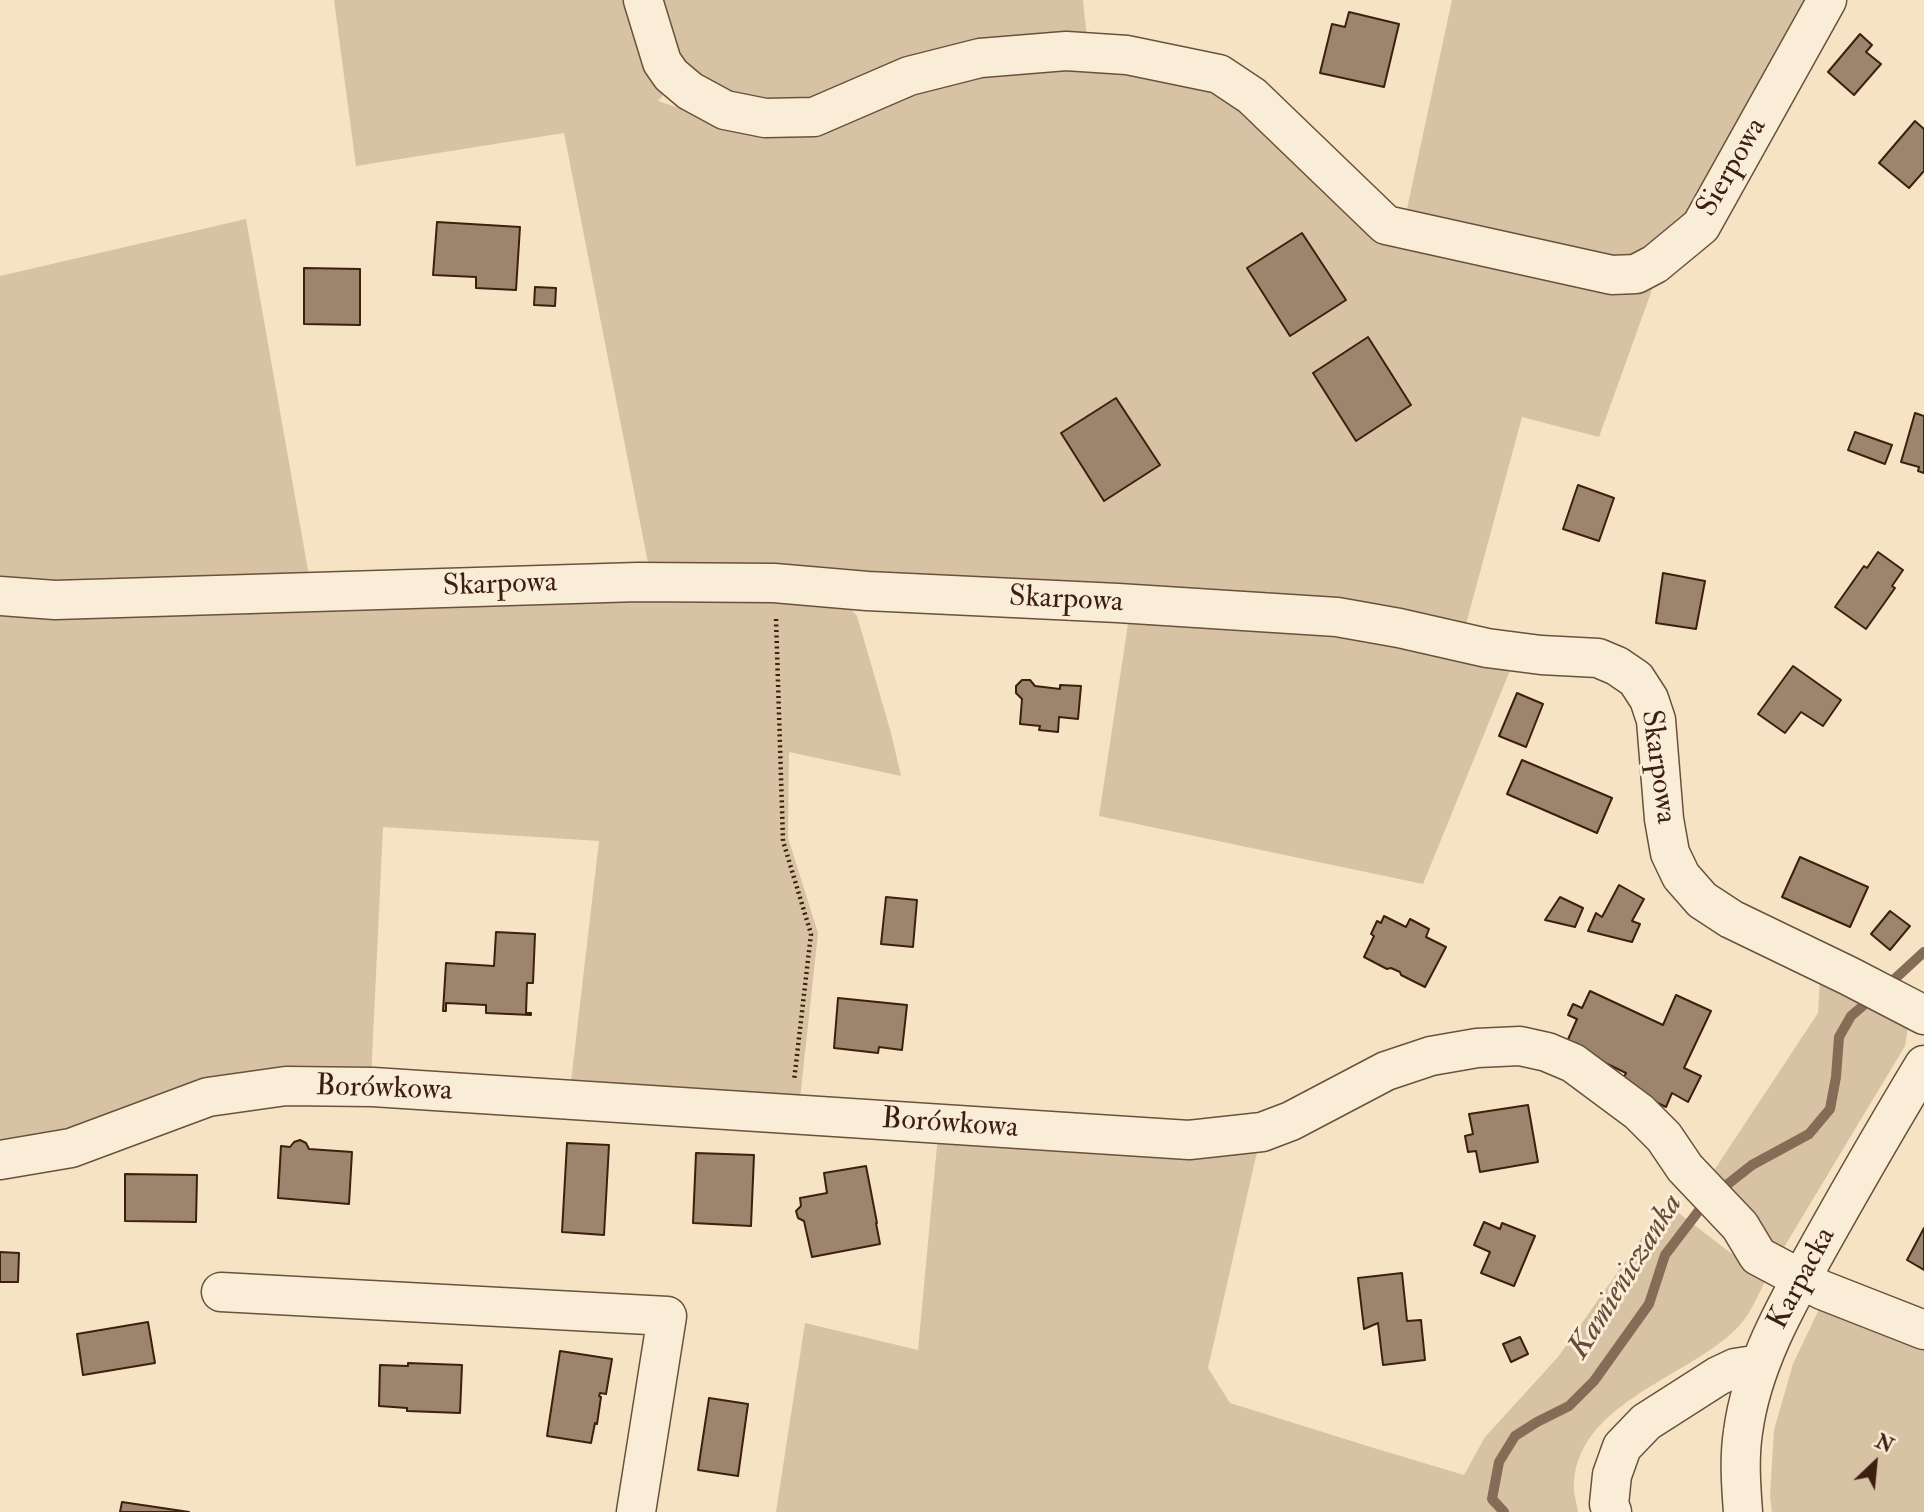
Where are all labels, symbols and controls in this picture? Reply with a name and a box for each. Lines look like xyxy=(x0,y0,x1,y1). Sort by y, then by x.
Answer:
street label: Sierpowa xyxy=(1690,112,1776,224)
street label: Skarpowa xyxy=(442,566,558,606)
street label: Skarpowa xyxy=(1008,580,1124,622)
street label: Skarpowa xyxy=(1631,708,1683,826)
street label: Borówkowa xyxy=(315,1070,453,1110)
street label: Borówkowa xyxy=(881,1102,1019,1148)
water label: Kamieniczanka xyxy=(1561,1188,1693,1366)
street label: Karpacka xyxy=(1761,1222,1845,1336)
north arrow xyxy=(1840,1428,1910,1498)
text: N xyxy=(1871,1430,1897,1459)

